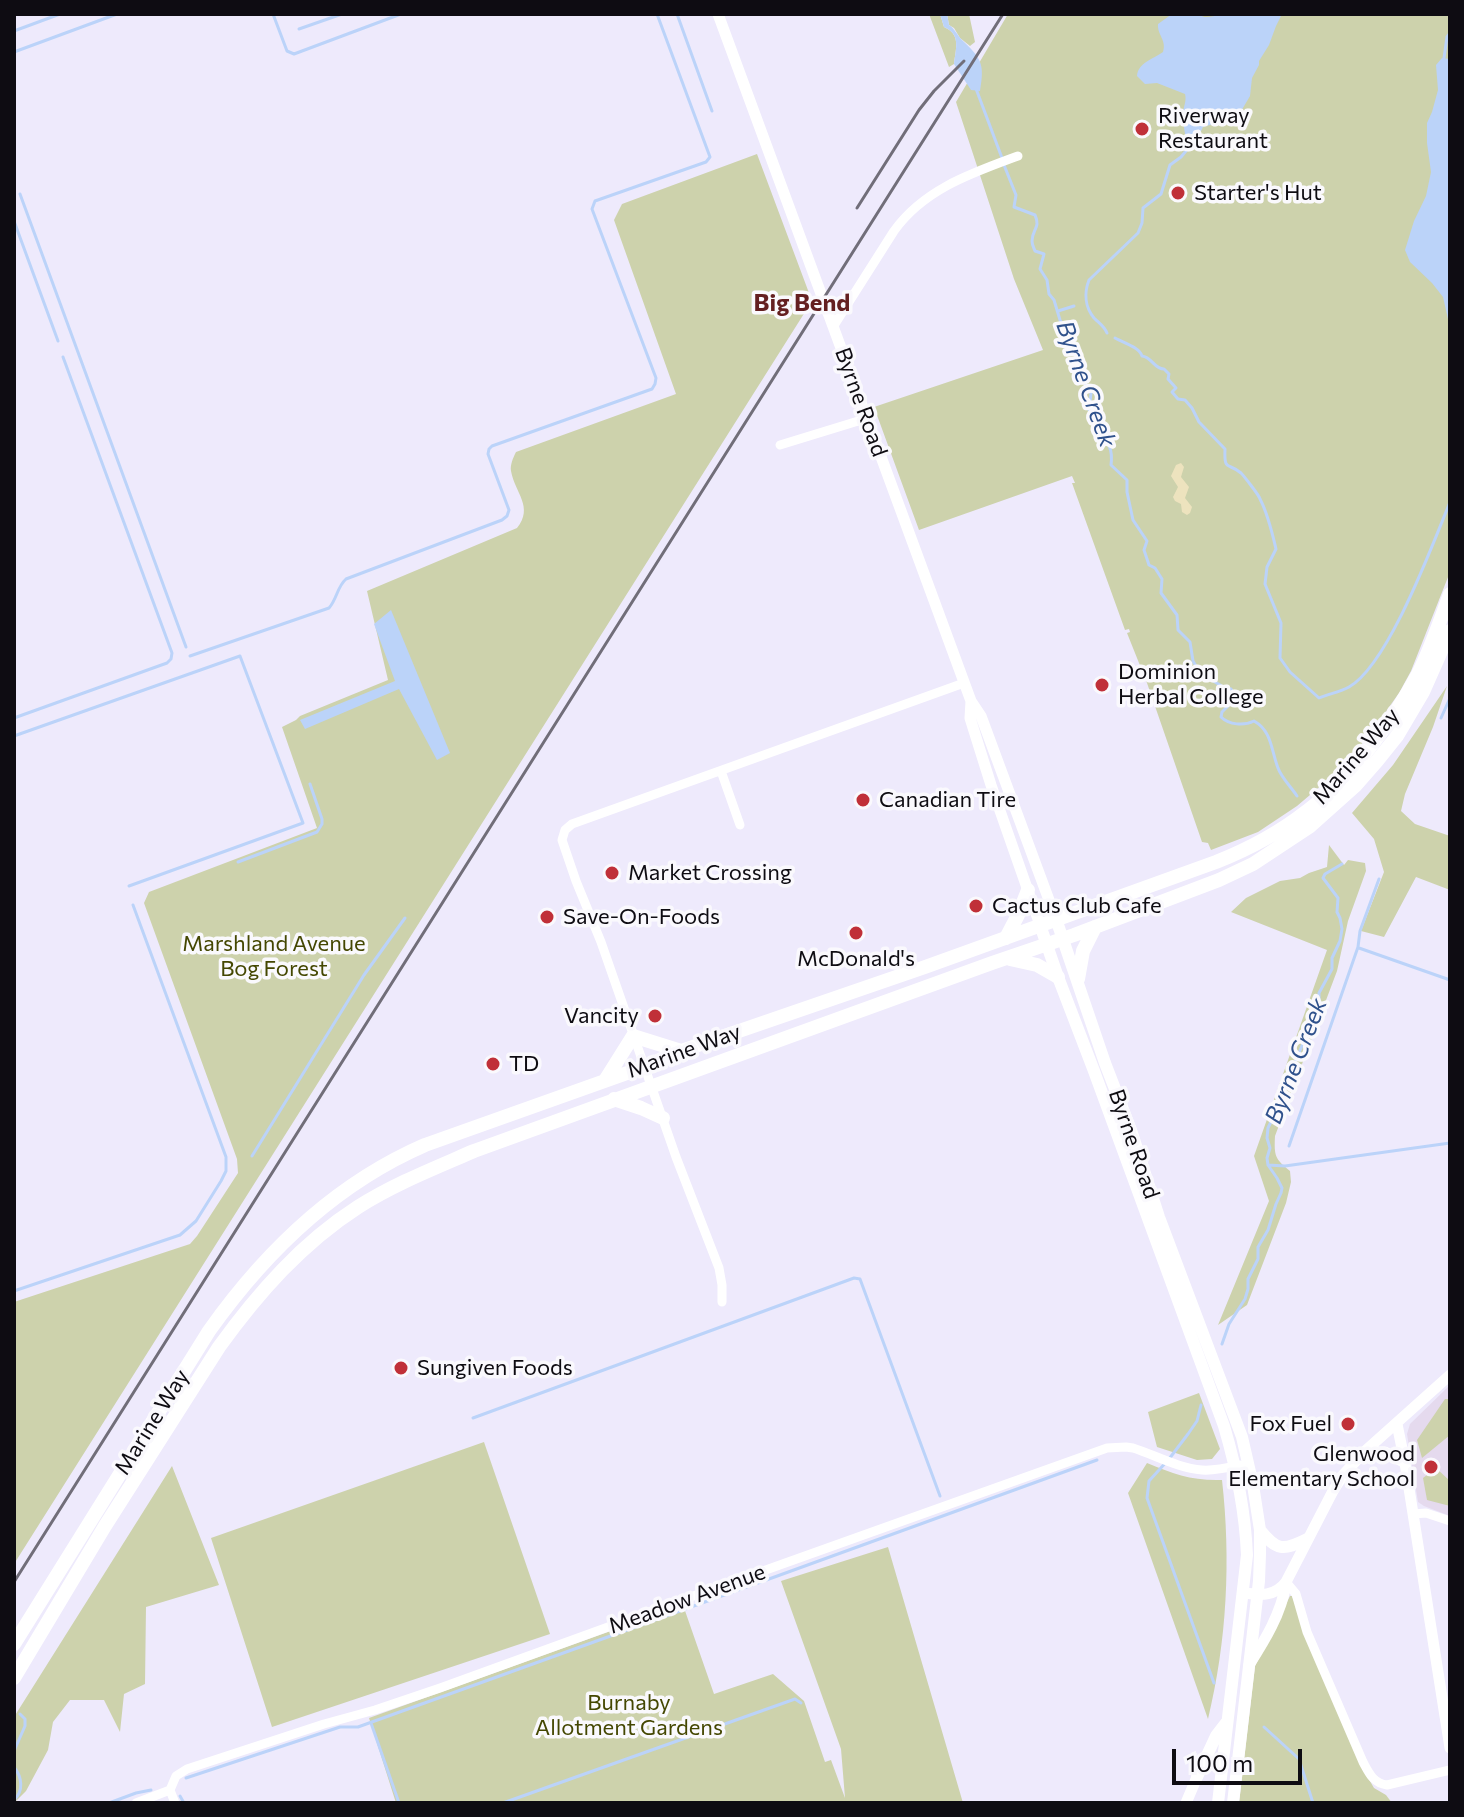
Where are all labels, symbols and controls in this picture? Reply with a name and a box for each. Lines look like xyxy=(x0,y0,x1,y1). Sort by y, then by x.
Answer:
place label: Riverway Restaurant xyxy=(1158,103,1268,154)
marker: Riverway Restaurant xyxy=(1133,120,1151,138)
place label: Starter's Hut xyxy=(1194,180,1322,206)
marker: Starter's Hut xyxy=(1169,184,1187,202)
district label: Big Bend xyxy=(754,289,850,317)
water label: Byrne Creek xyxy=(1050,317,1122,451)
street label: Byrne Road xyxy=(829,344,893,460)
place label: Dominion Herbal College xyxy=(1118,659,1264,710)
marker: Dominion Herbal College xyxy=(1093,676,1111,694)
street label: Marine Way xyxy=(1307,702,1405,810)
place label: Canadian Tire xyxy=(879,787,1016,813)
marker: Canadian Tire xyxy=(854,791,872,809)
place label: Market Crossing xyxy=(628,860,792,886)
marker: Market Crossing xyxy=(603,864,621,882)
place label: Cactus Club Cafe xyxy=(992,893,1161,919)
marker: Cactus Club Cafe xyxy=(967,897,985,915)
place label: Save-On-Foods xyxy=(563,904,720,930)
marker: Save-On-Foods xyxy=(538,908,556,926)
marker: McDonald's xyxy=(847,924,865,942)
park label: Marshland Avenue Bog Forest xyxy=(182,931,366,982)
place label: McDonald's xyxy=(797,946,915,972)
water label: Byrne Creek xyxy=(1259,994,1333,1128)
place label: Vancity xyxy=(564,1003,639,1029)
marker: Vancity xyxy=(646,1007,664,1025)
street label: Marine Way xyxy=(624,1018,744,1084)
place label: TD xyxy=(509,1051,539,1077)
marker: TD xyxy=(484,1055,502,1073)
street label: Byrne Road xyxy=(1103,1086,1165,1202)
place label: Sungiven Foods xyxy=(417,1355,573,1381)
marker: Sungiven Foods xyxy=(392,1359,410,1377)
street label: Marine Way xyxy=(109,1364,195,1480)
place label: Fox Fuel xyxy=(1250,1411,1332,1437)
marker: Fox Fuel xyxy=(1339,1415,1357,1433)
place label: Glenwood Elementary School xyxy=(1228,1441,1415,1492)
marker: Glenwood Elementary School xyxy=(1422,1458,1440,1476)
street label: Meadow Avenue xyxy=(605,1558,769,1640)
park label: Burnaby Allotment Gardens xyxy=(535,1690,723,1742)
scale bar xyxy=(1176,1733,1306,1783)
text: 100 m xyxy=(1186,1748,1253,1777)

